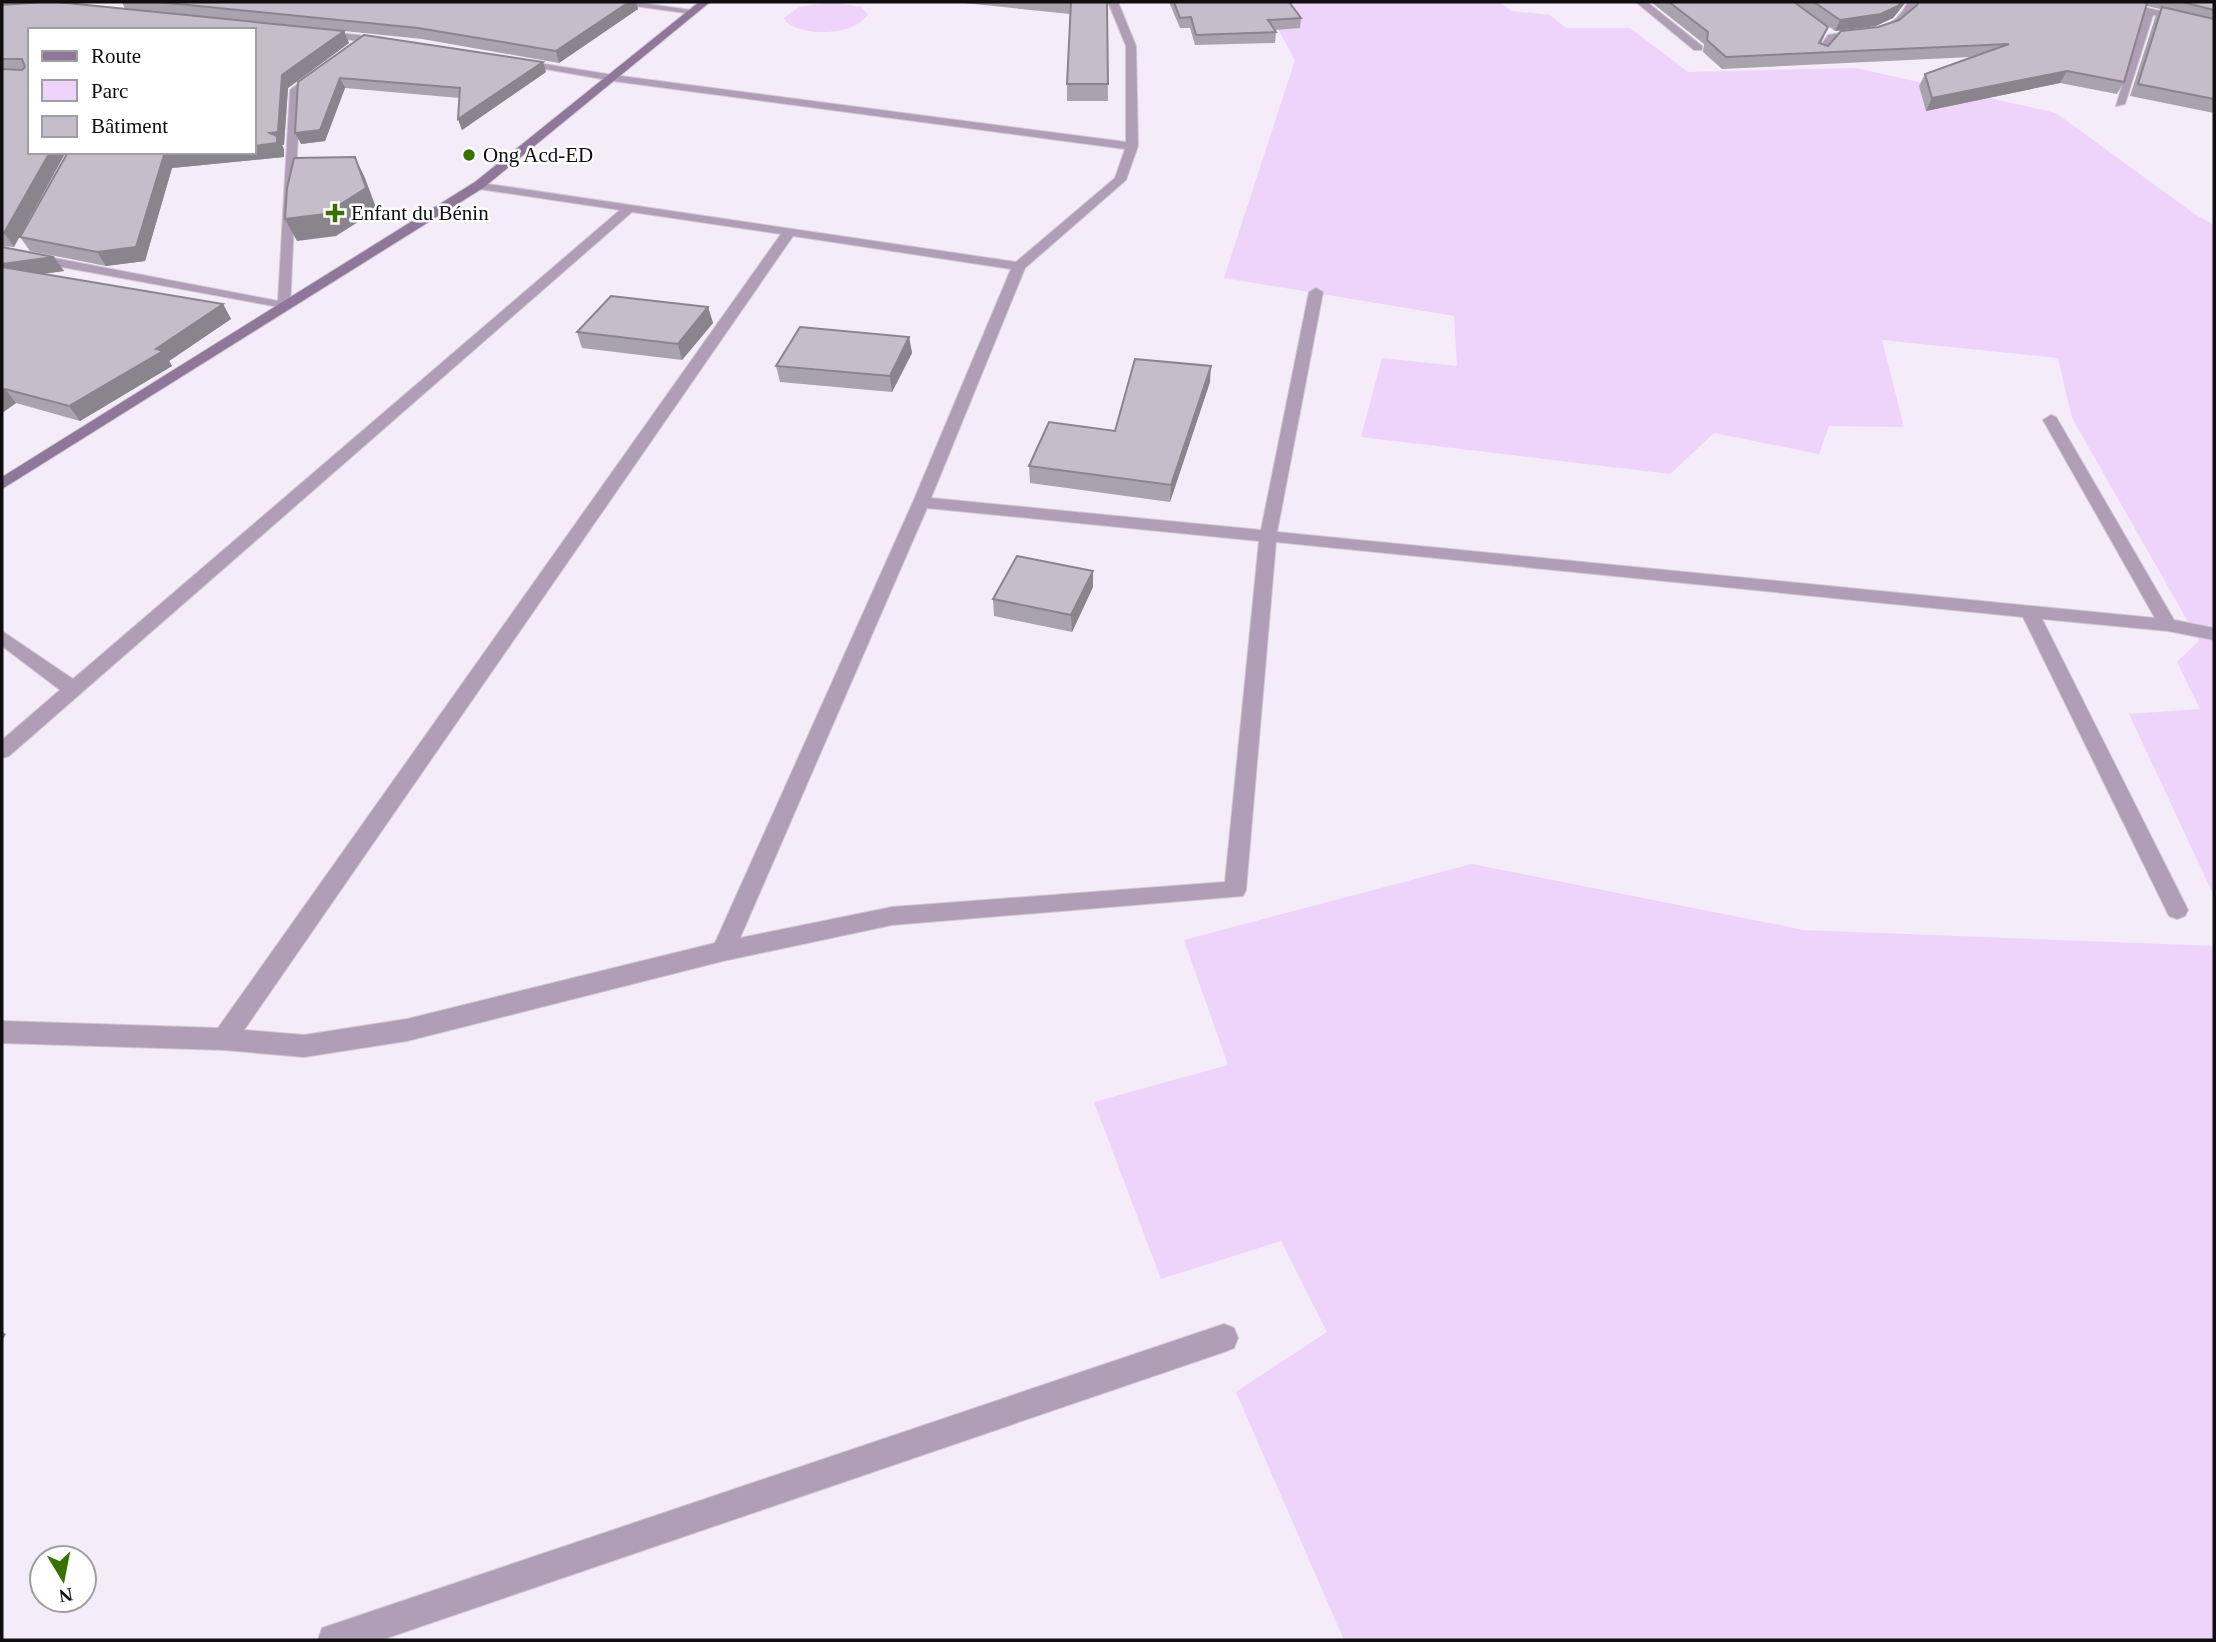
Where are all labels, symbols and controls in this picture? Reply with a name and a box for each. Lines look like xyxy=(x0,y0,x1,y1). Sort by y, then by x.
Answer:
legend xyxy=(28,28,256,154)
text: Route xyxy=(91,44,141,68)
text: Parc xyxy=(91,79,128,103)
text: Bâtiment xyxy=(91,114,168,138)
place label: Ong Acd-ED xyxy=(483,143,593,167)
marker: Ong Acd-ED xyxy=(461,147,477,163)
place label: Enfant du Bénin xyxy=(351,201,489,225)
marker: Enfant du Bénin xyxy=(325,203,345,223)
north arrow xyxy=(28,1544,98,1614)
text: N xyxy=(57,1584,74,1607)

